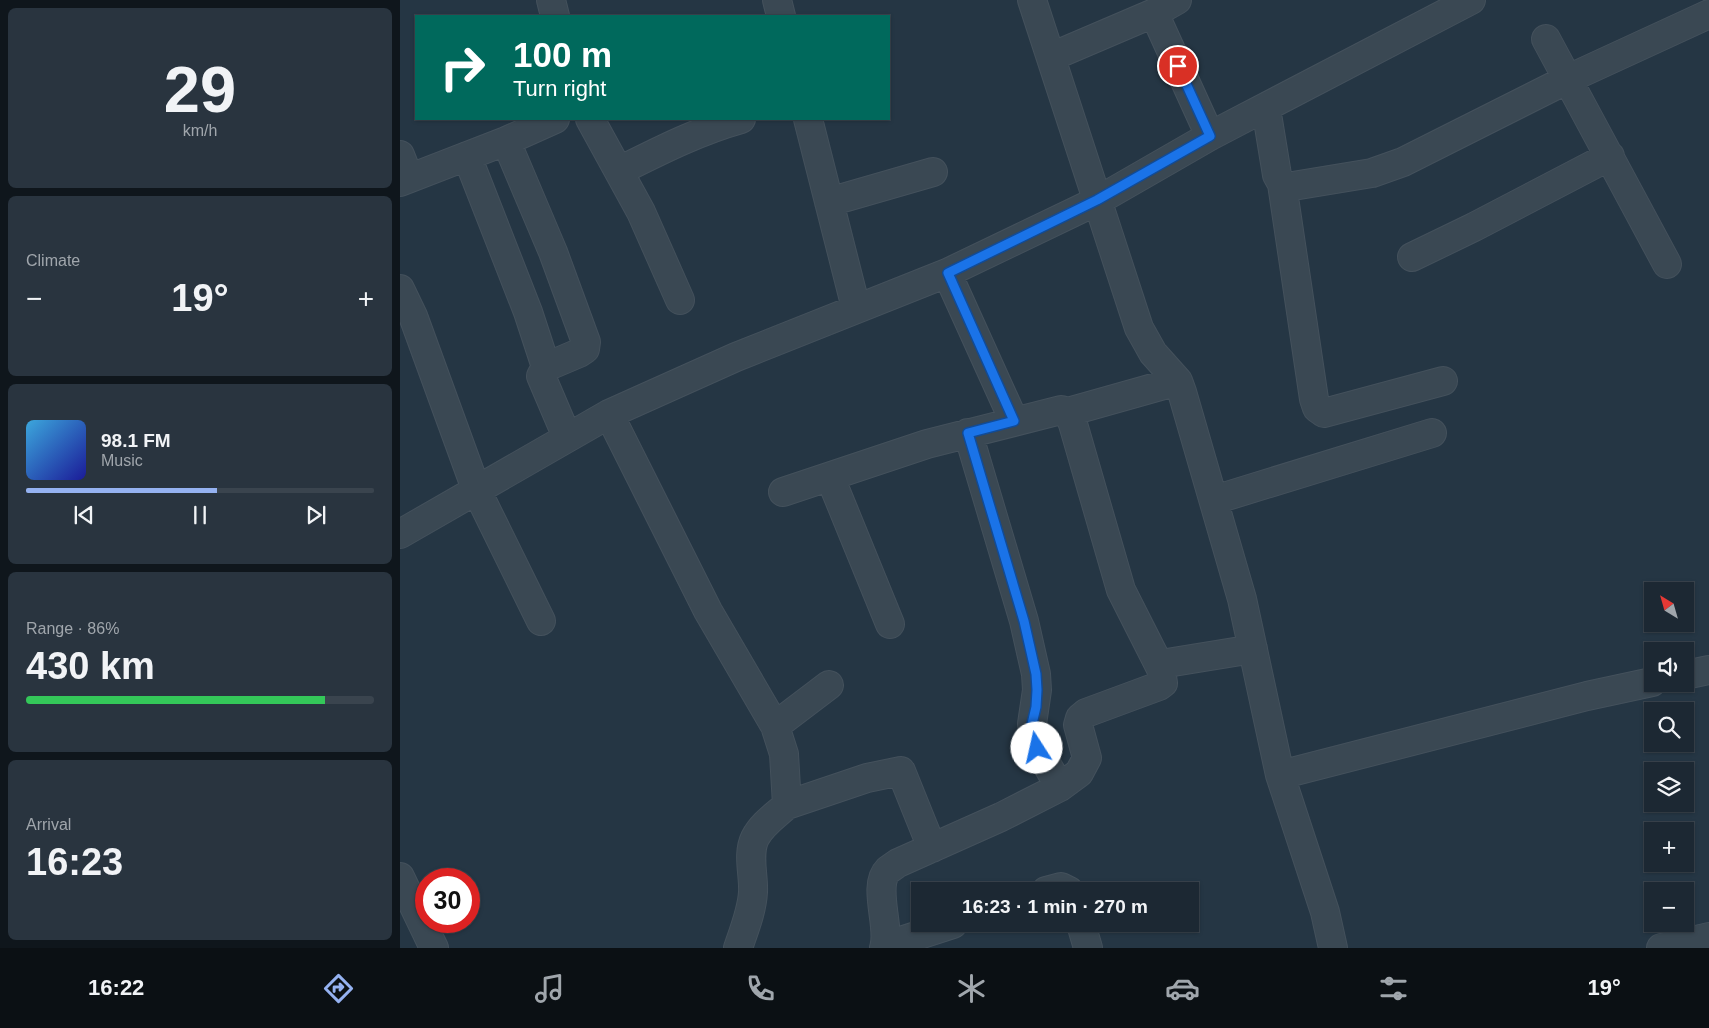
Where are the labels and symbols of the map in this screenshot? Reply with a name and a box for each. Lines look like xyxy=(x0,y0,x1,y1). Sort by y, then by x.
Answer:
pin xyxy=(1157,45,1199,87)
north arrow xyxy=(1644,582,1694,632)
position arrow xyxy=(1010,721,1062,773)
speed limit sign: 30 xyxy=(415,868,480,933)

